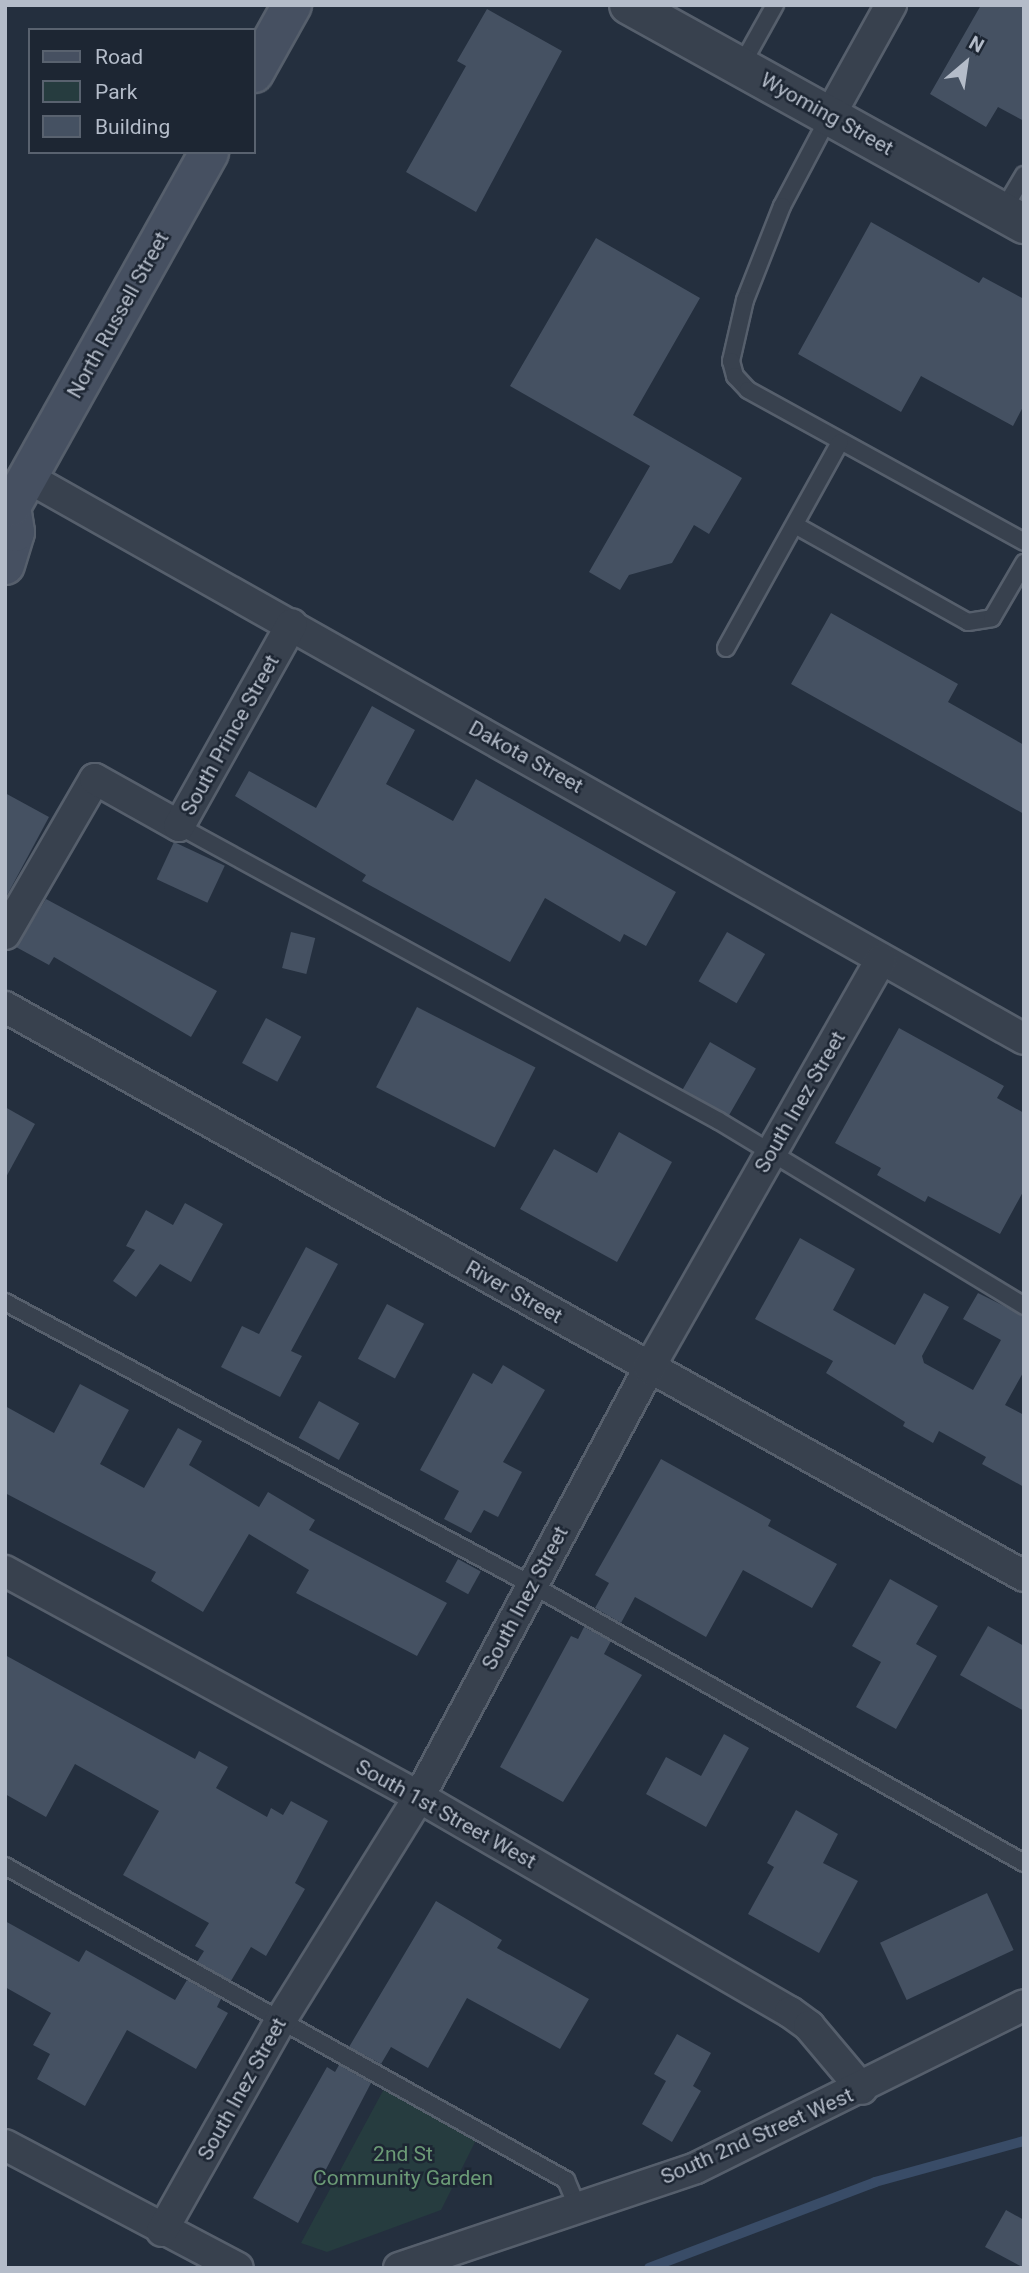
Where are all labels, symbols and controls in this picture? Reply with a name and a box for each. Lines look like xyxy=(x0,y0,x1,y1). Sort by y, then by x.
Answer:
legend xyxy=(28,28,256,154)
north arrow xyxy=(931,28,1001,98)
text: N xyxy=(965,31,988,58)
text: Road xyxy=(95,45,143,69)
street label: Wyoming Street xyxy=(756,67,898,161)
text: Park xyxy=(95,80,137,104)
text: Building xyxy=(95,115,170,139)
street label: North Russell Street xyxy=(62,227,174,403)
street label: South Prince Street xyxy=(175,650,285,820)
street label: Dakota Street xyxy=(464,715,588,799)
street label: South Inez Street xyxy=(749,1027,851,1177)
street label: River Street xyxy=(461,1255,567,1329)
street label: South Inez Street xyxy=(477,1522,573,1674)
street label: South 1st Street West xyxy=(351,1754,541,1874)
street label: South Inez Street xyxy=(192,2013,292,2165)
street label: South 2nd Street West xyxy=(657,2082,857,2190)
park label: 2nd St Community Garden xyxy=(313,2141,493,2191)

